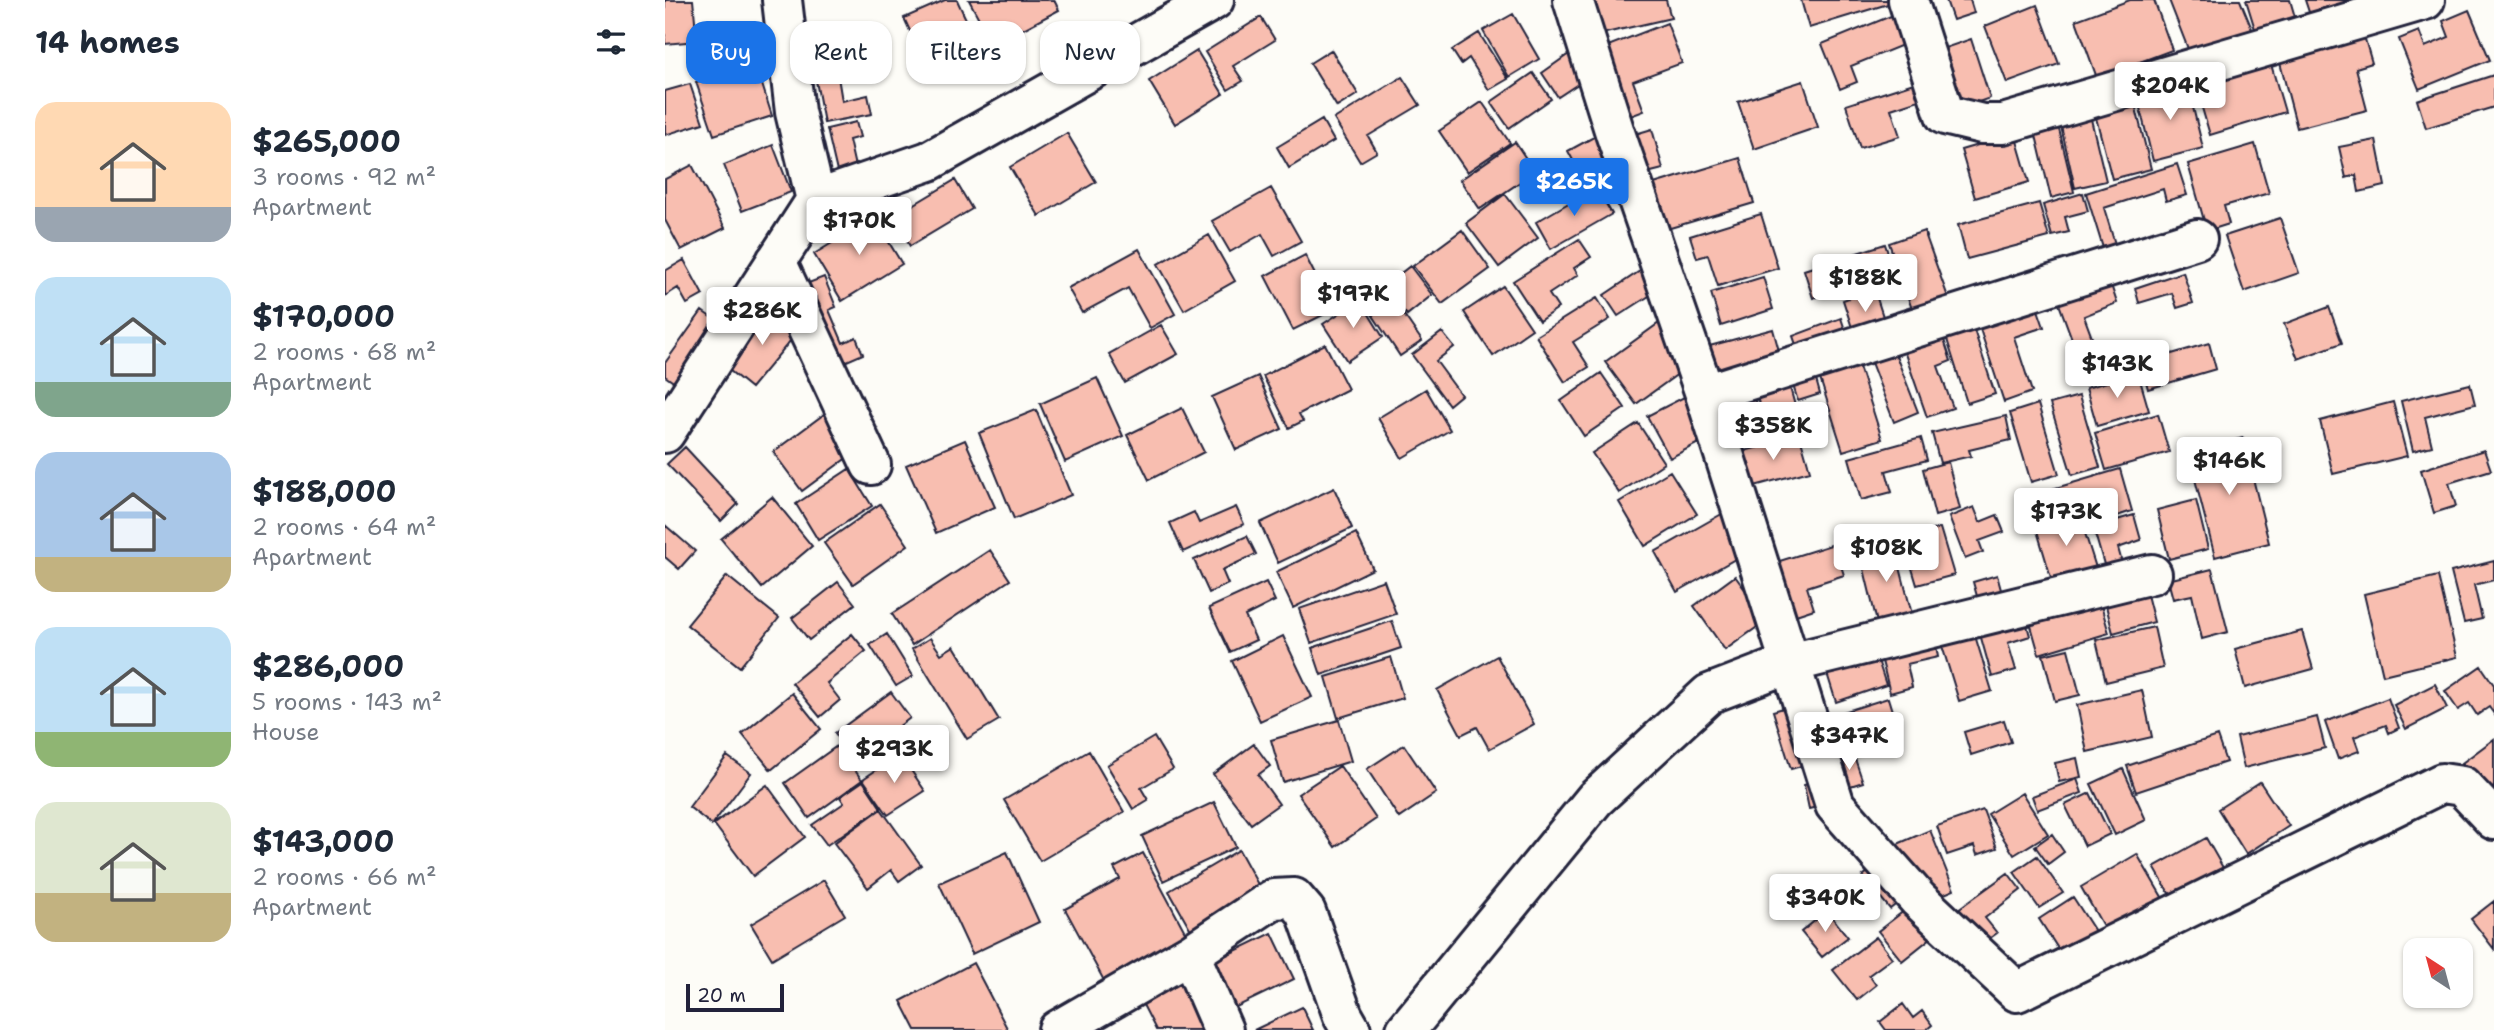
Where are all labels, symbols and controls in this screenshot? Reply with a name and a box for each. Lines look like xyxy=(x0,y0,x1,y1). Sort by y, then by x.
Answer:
chip: Buy xyxy=(686,21,776,84)
chip: Rent xyxy=(790,21,892,84)
chip: Filters xyxy=(906,21,1026,84)
chip: New xyxy=(1040,21,1140,84)
text: 14 homes xyxy=(35,22,180,63)
icon: filters xyxy=(592,23,630,61)
pin: $204K xyxy=(2121,62,2219,122)
text: $204K xyxy=(2131,70,2209,100)
text: $265,000 xyxy=(252,121,401,162)
icon: home xyxy=(91,130,175,214)
pin: $265K xyxy=(1525,158,1623,218)
text: 3 rooms · 92 m² xyxy=(252,162,436,192)
text: $265K xyxy=(1536,166,1612,196)
text: Apartment xyxy=(252,192,372,222)
pin: $170K xyxy=(810,198,908,257)
text: $170K xyxy=(823,205,895,235)
pin: $188K xyxy=(1816,254,1914,314)
text: $188K xyxy=(1828,262,1902,292)
pin: $197K xyxy=(1304,270,1402,330)
text: $197K xyxy=(1317,278,1389,308)
pin: $286K xyxy=(713,288,811,347)
text: $286K xyxy=(722,295,802,325)
text: $170,000 xyxy=(252,296,395,337)
icon: home xyxy=(91,305,175,389)
text: 2 rooms · 68 m² xyxy=(252,337,436,367)
pin: $143K xyxy=(2068,340,2166,400)
text: $143K xyxy=(2081,348,2153,378)
text: Apartment xyxy=(252,367,372,397)
pin: $358K xyxy=(1724,402,1822,462)
text: $358K xyxy=(1734,410,1812,440)
pin: $146K xyxy=(2180,438,2278,497)
text: $146K xyxy=(2193,445,2265,475)
text: $188,000 xyxy=(252,471,397,512)
icon: home xyxy=(91,480,175,564)
pin: $173K xyxy=(2017,489,2115,548)
text: $173K xyxy=(2030,496,2102,526)
text: 2 rooms · 64 m² xyxy=(252,512,436,542)
pin: $108K xyxy=(1837,524,1935,584)
text: $108K xyxy=(1850,532,1922,562)
text: Apartment xyxy=(252,542,372,572)
text: $286,000 xyxy=(252,646,404,687)
icon: home xyxy=(91,655,175,739)
text: 5 rooms · 143 m² xyxy=(252,687,442,717)
pin: $347K xyxy=(1800,712,1898,772)
text: House xyxy=(252,717,320,747)
text: $347K xyxy=(1810,720,1888,750)
pin: $293K xyxy=(845,726,943,785)
text: $293K xyxy=(855,733,933,763)
text: $143,000 xyxy=(252,821,394,862)
icon: home xyxy=(91,830,175,914)
text: 2 rooms · 66 m² xyxy=(252,862,437,892)
pin: $340K xyxy=(1776,874,1874,934)
text: $340K xyxy=(1785,882,1865,912)
text: Apartment xyxy=(252,892,372,922)
north arrow xyxy=(2403,938,2473,1008)
map controls xyxy=(2403,938,2473,1008)
scale bar xyxy=(686,981,784,1013)
text: 20 m xyxy=(697,983,746,1008)

